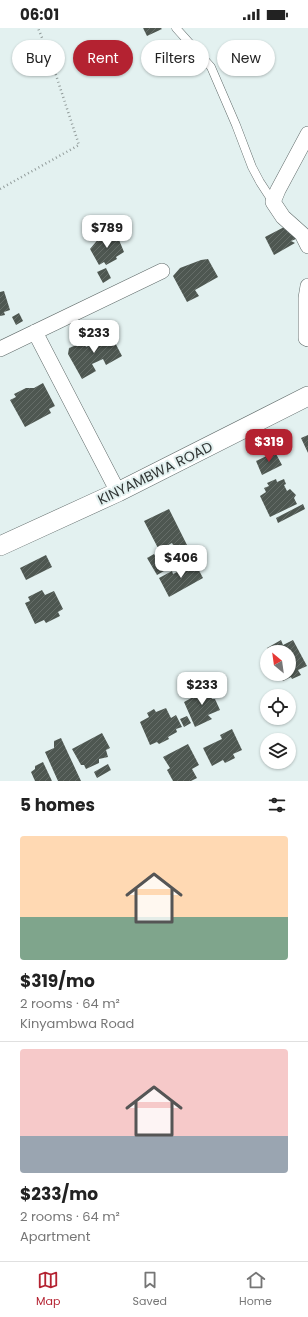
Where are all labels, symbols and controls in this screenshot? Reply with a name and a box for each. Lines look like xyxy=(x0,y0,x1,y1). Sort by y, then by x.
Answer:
text: 06:01 xyxy=(20,4,59,25)
chip: Buy xyxy=(12,40,65,76)
chip: Rent xyxy=(73,40,133,76)
chip: Filters xyxy=(141,40,209,76)
chip: New xyxy=(217,40,275,76)
pin: $789 xyxy=(83,215,131,249)
text: $789 xyxy=(91,218,123,237)
pin: $233 xyxy=(70,320,118,354)
text: $233 xyxy=(78,323,110,342)
pin: $319 xyxy=(245,429,293,463)
text: $319 xyxy=(254,432,284,451)
street label: KINYAMBWA ROAD xyxy=(94,436,216,510)
pin: $406 xyxy=(157,545,205,579)
text: $406 xyxy=(164,548,198,567)
north arrow xyxy=(260,645,296,681)
map controls xyxy=(260,645,296,769)
pin: $233 xyxy=(178,672,226,706)
text: $233 xyxy=(186,675,218,694)
button: locate xyxy=(260,689,296,725)
button: layers xyxy=(260,733,296,769)
text: 5 homes xyxy=(20,793,95,817)
icon: filters xyxy=(266,794,288,816)
icon: home xyxy=(118,862,190,934)
text: $319/mo xyxy=(20,969,95,993)
text: 2 rooms · 64 m² xyxy=(20,994,120,1013)
text: Kinyambwa Road xyxy=(20,1014,134,1033)
icon: home xyxy=(118,1075,190,1147)
text: $233/mo xyxy=(20,1182,98,1206)
text: 2 rooms · 64 m² xyxy=(20,1207,120,1226)
text: Apartment xyxy=(20,1227,90,1246)
tab: Map xyxy=(36,1269,60,1310)
tab: Saved xyxy=(133,1269,167,1310)
tab: Home xyxy=(239,1269,272,1310)

